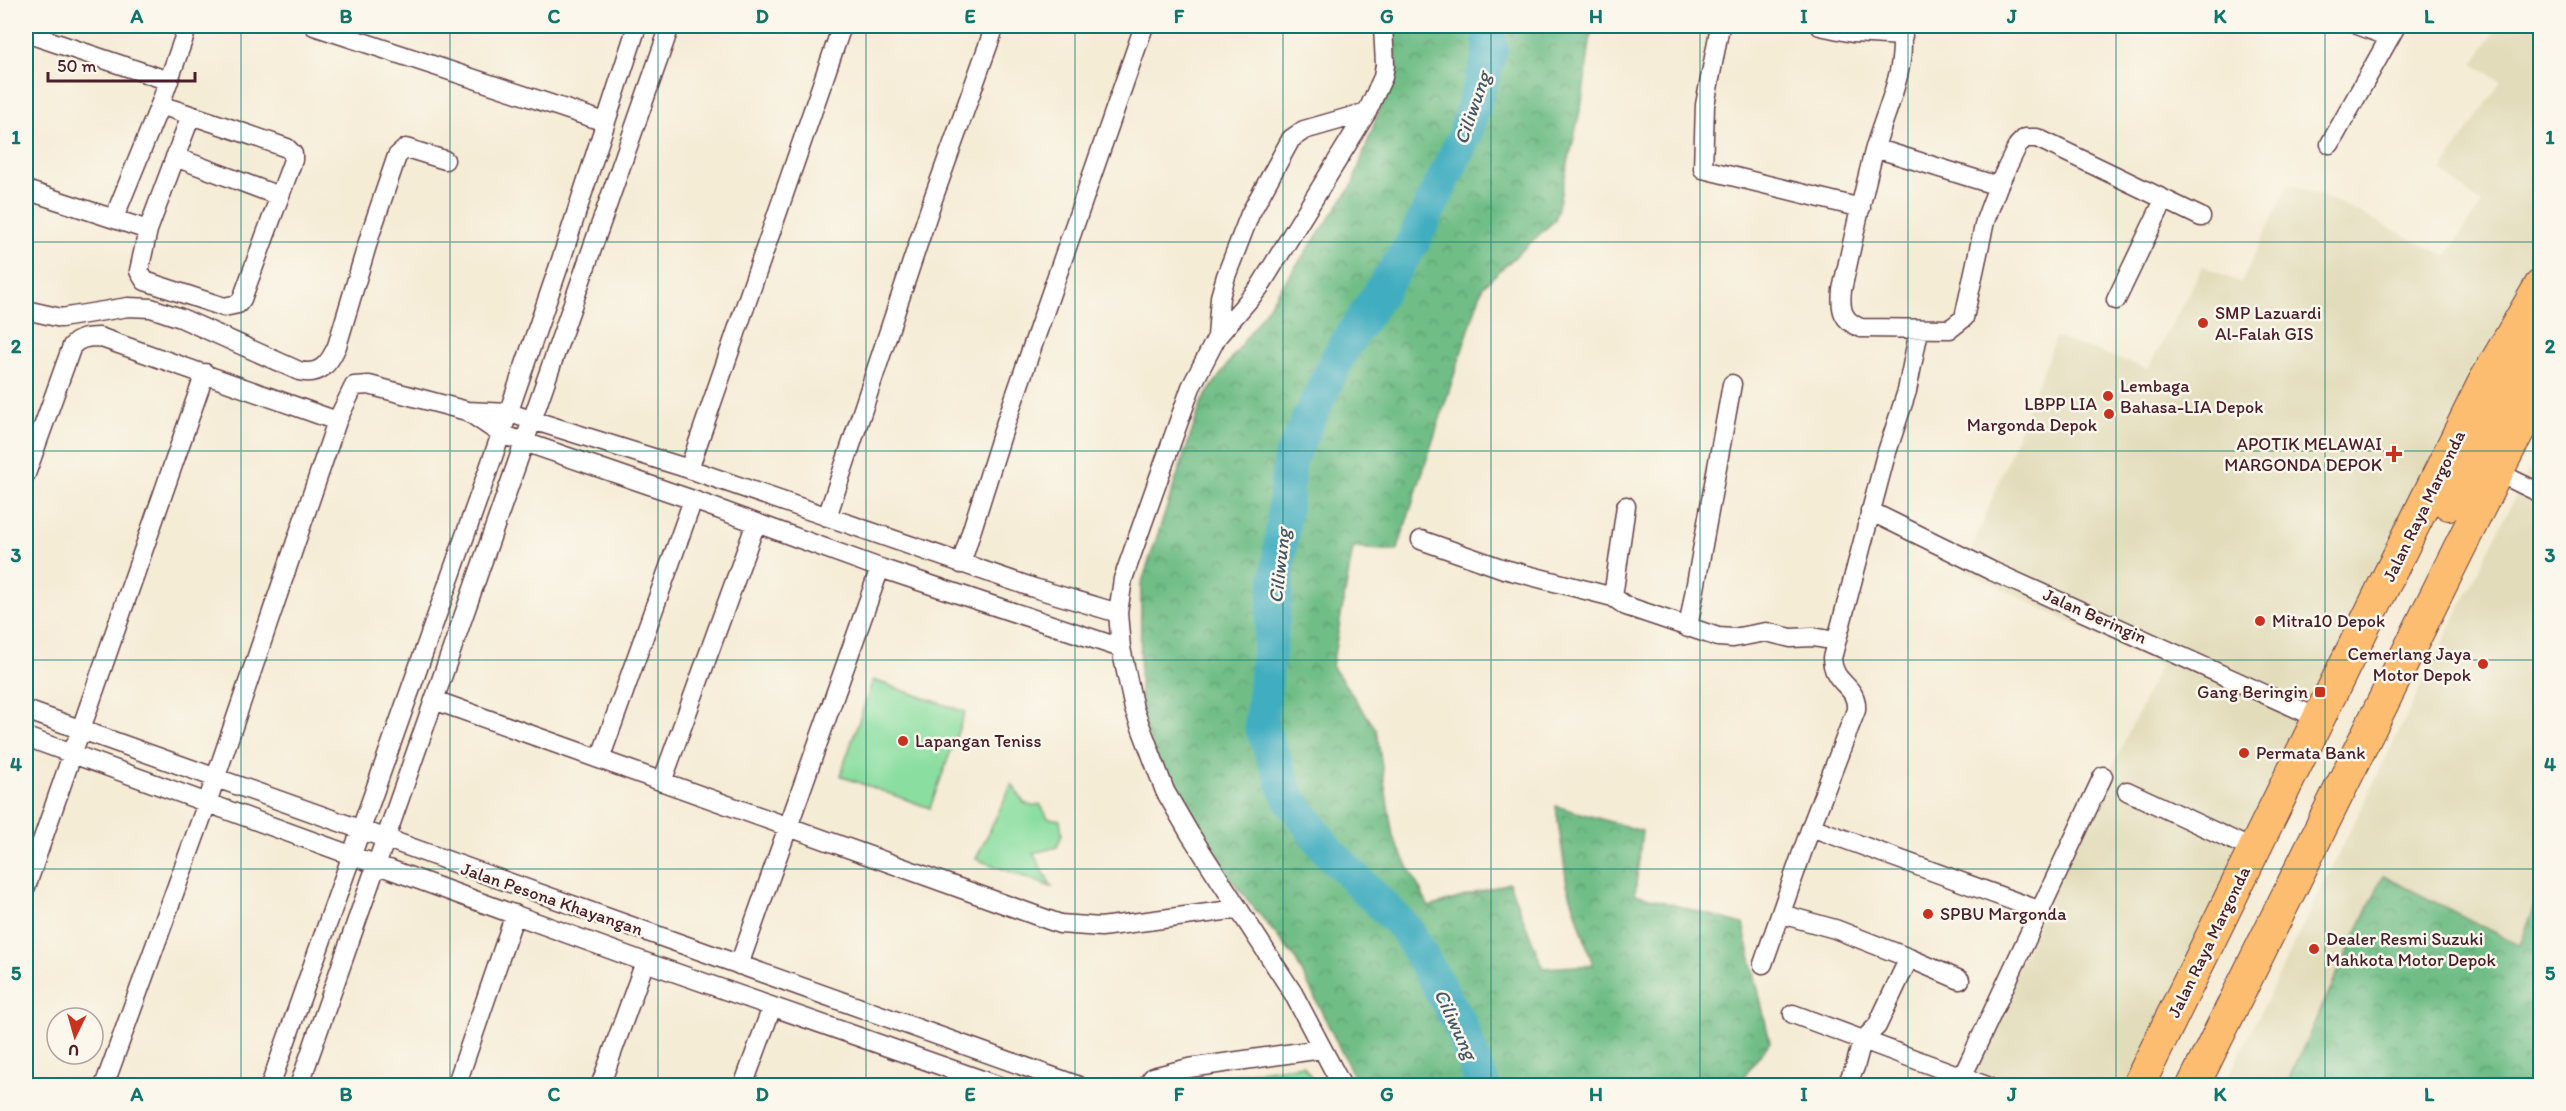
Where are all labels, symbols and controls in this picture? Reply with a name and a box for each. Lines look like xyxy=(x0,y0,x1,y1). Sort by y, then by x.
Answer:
text: A xyxy=(130,4,144,28)
text: B xyxy=(340,4,353,28)
text: C xyxy=(548,4,561,28)
text: D xyxy=(755,4,769,28)
text: E xyxy=(964,4,976,28)
text: F xyxy=(1174,4,1185,28)
text: G xyxy=(1380,4,1394,28)
text: H xyxy=(1589,4,1603,28)
text: I xyxy=(1800,4,1808,28)
text: J xyxy=(2006,4,2017,28)
text: K xyxy=(2214,4,2228,28)
text: L xyxy=(2424,4,2435,28)
scale bar xyxy=(48,45,195,83)
text: 50 m xyxy=(57,55,97,77)
water label: Ciliwung xyxy=(1448,66,1496,147)
text: 1 xyxy=(11,125,21,149)
text: 1 xyxy=(2545,125,2555,149)
place label: SMP Lazuardi Al-Falah GIS xyxy=(2215,302,2321,345)
marker: SMP Lazuardi Al-Falah GIS xyxy=(2196,316,2210,330)
text: 2 xyxy=(11,334,22,358)
text: 2 xyxy=(2545,334,2556,358)
place label: Lembaga Bahasa-LIA Depok xyxy=(2120,375,2263,418)
marker: Lembaga Bahasa-LIA Depok xyxy=(2101,389,2115,403)
place label: LBPP LIA Margonda Depok xyxy=(1967,393,2098,436)
marker: LBPP LIA Margonda Depok xyxy=(2102,407,2116,421)
street label: Jalan Raya Margonda xyxy=(2378,426,2470,585)
place label: APOTIK MELAWAI MARGONDA DEPOK xyxy=(2224,433,2382,476)
marker: APOTIK MELAWAI MARGONDA DEPOK xyxy=(2387,447,2401,461)
water label: Ciliwung xyxy=(1263,525,1295,605)
text: 3 xyxy=(11,543,22,567)
text: 3 xyxy=(2545,543,2556,567)
street label: Jalan Beringin xyxy=(2040,583,2150,649)
place label: Mitra10 Depok xyxy=(2272,610,2385,632)
marker: Mitra10 Depok xyxy=(2253,614,2267,628)
place label: Cemerlang Jaya Motor Depok xyxy=(2347,643,2472,686)
marker: Cemerlang Jaya Motor Depok xyxy=(2476,657,2490,671)
place label: Gang Beringin xyxy=(2197,681,2308,703)
marker: Gang Beringin xyxy=(2313,685,2327,699)
place label: Lapangan Teniss xyxy=(915,730,1041,752)
marker: Lapangan Teniss xyxy=(896,734,910,748)
place label: Permata Bank xyxy=(2256,742,2365,764)
marker: Permata Bank xyxy=(2237,746,2251,760)
text: 4 xyxy=(10,752,22,776)
text: 4 xyxy=(2544,752,2556,776)
street label: Jalan Pesona Khayangan xyxy=(458,857,646,941)
street label: Jalan Raya Margonda xyxy=(2163,862,2255,1021)
place label: SPBU Margonda xyxy=(1940,903,2067,925)
marker: SPBU Margonda xyxy=(1921,907,1935,921)
place label: Dealer Resmi Suzuki Mahkota Motor Depok xyxy=(2326,928,2497,971)
marker: Dealer Resmi Suzuki Mahkota Motor Depok xyxy=(2307,942,2321,956)
text: 5 xyxy=(11,961,22,985)
text: 5 xyxy=(2545,961,2556,985)
water label: Ciliwung xyxy=(1429,985,1484,1066)
north arrow xyxy=(45,1006,105,1066)
text: U xyxy=(68,1041,80,1060)
text: A xyxy=(130,1082,144,1106)
text: B xyxy=(340,1082,353,1106)
text: C xyxy=(548,1082,561,1106)
text: D xyxy=(755,1082,769,1106)
text: E xyxy=(964,1082,976,1106)
text: F xyxy=(1174,1082,1185,1106)
text: G xyxy=(1380,1082,1394,1106)
text: H xyxy=(1589,1082,1603,1106)
text: I xyxy=(1800,1082,1808,1106)
text: J xyxy=(2006,1082,2017,1106)
text: K xyxy=(2214,1082,2228,1106)
text: L xyxy=(2424,1082,2435,1106)

